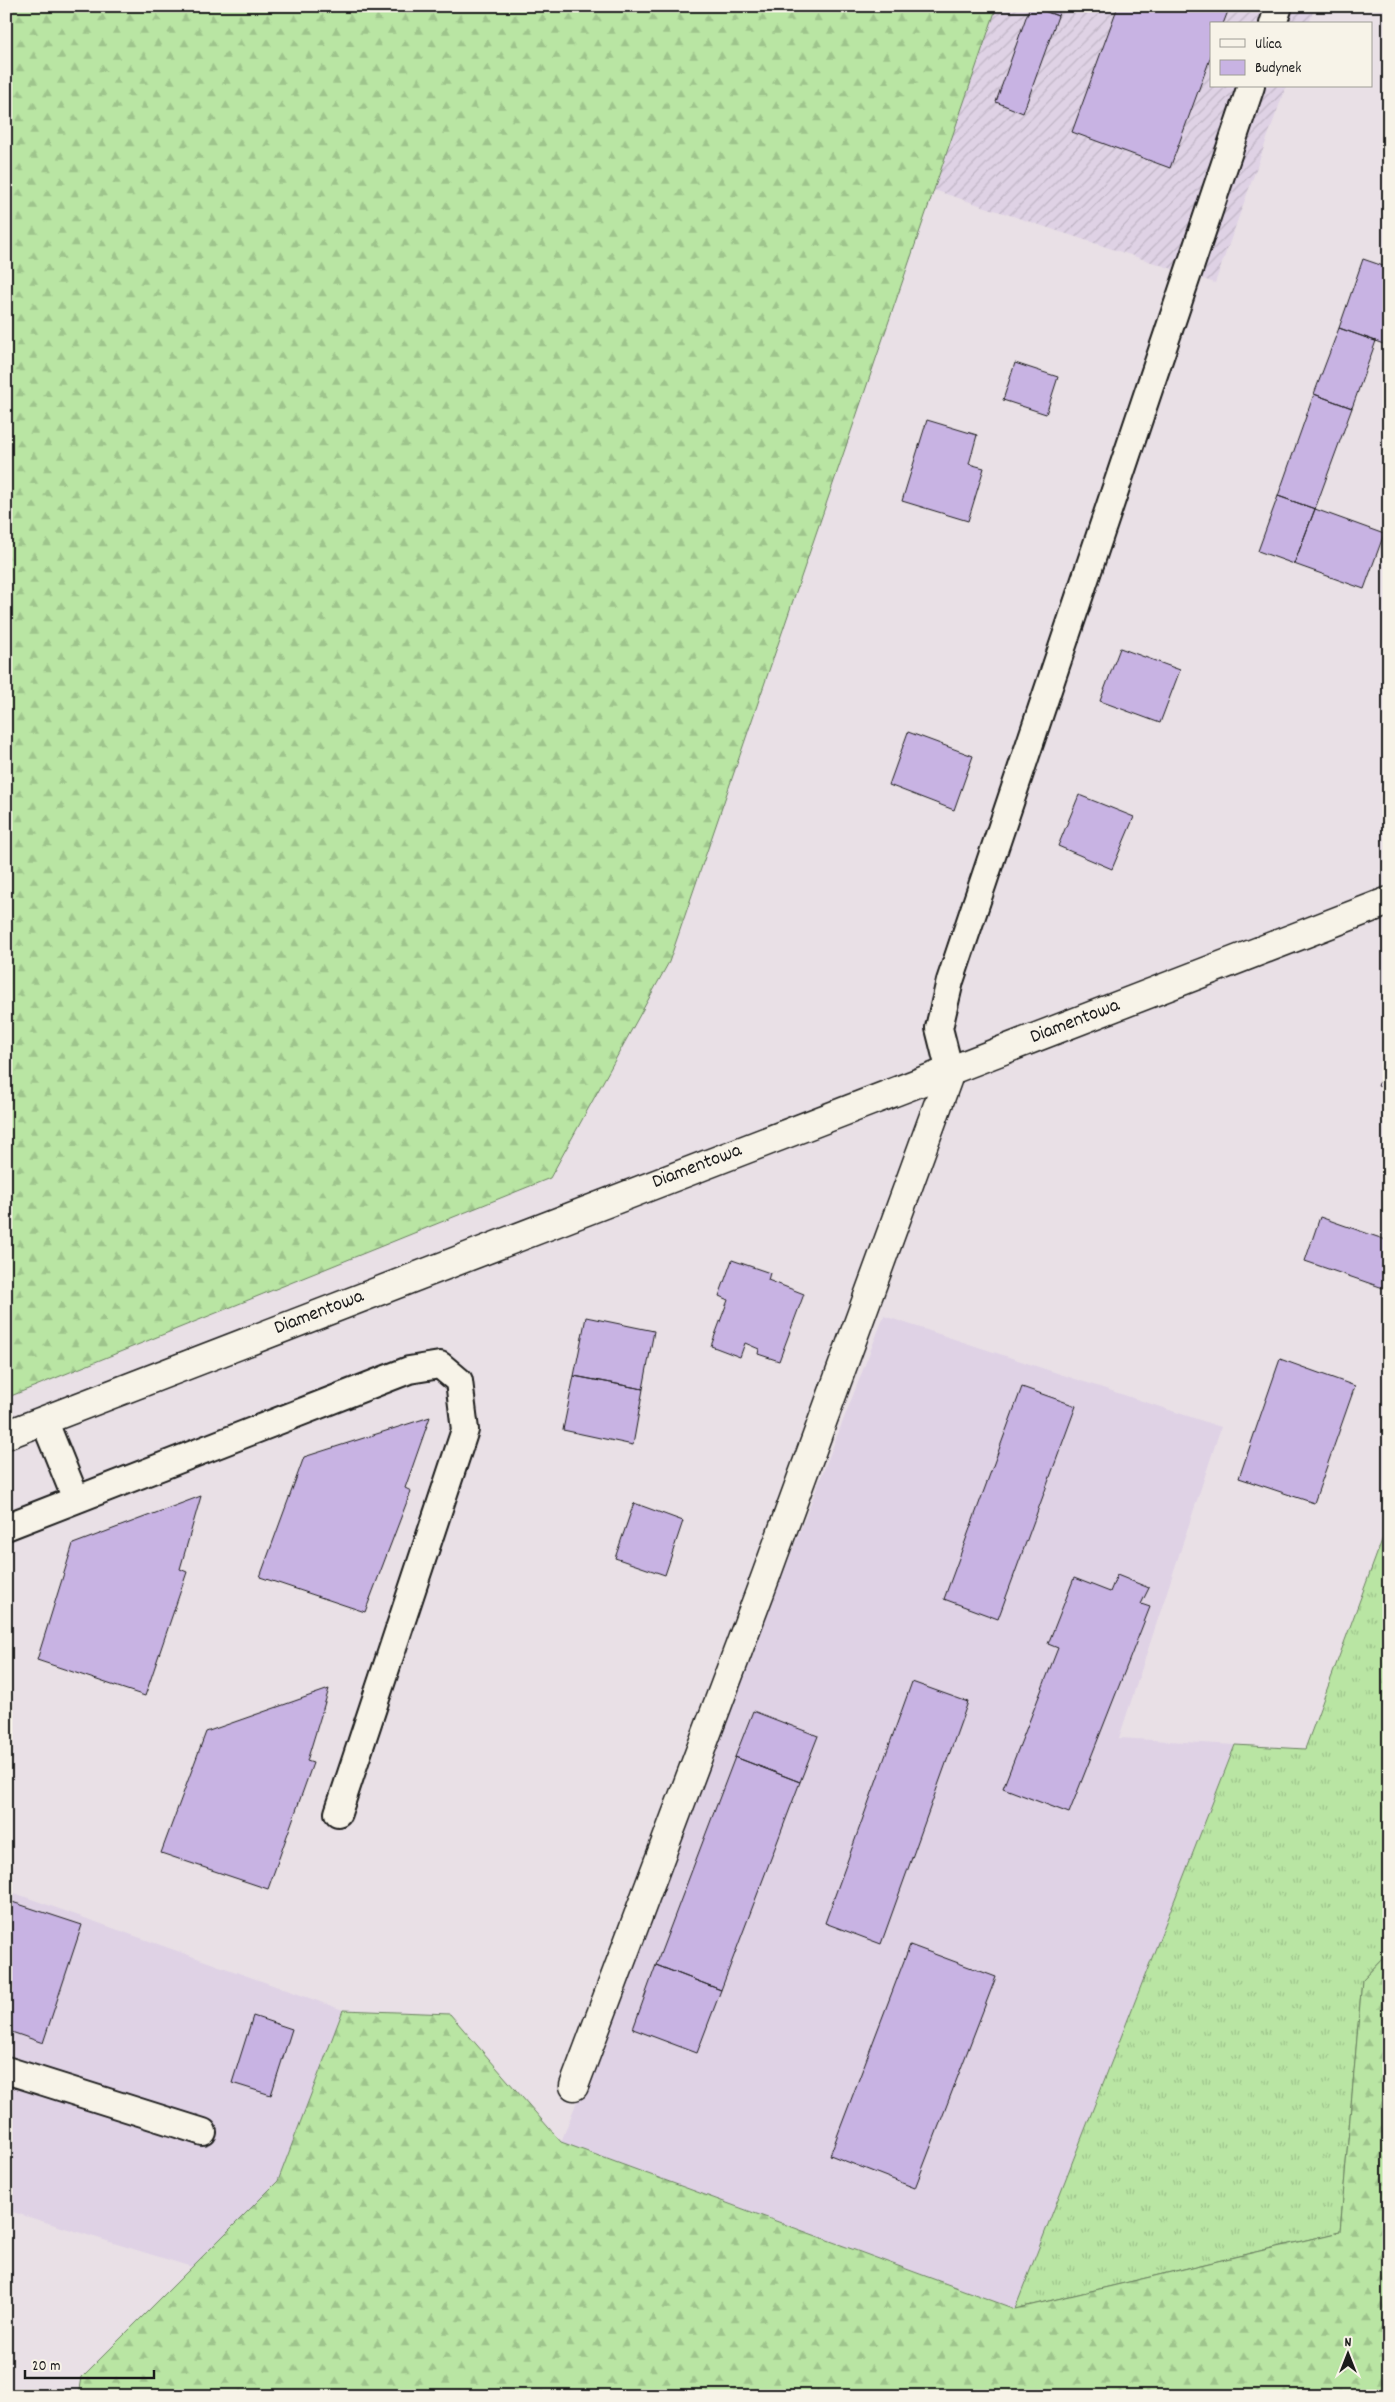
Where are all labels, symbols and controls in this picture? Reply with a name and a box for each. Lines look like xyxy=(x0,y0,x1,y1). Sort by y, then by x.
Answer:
legend xyxy=(1210,22,1372,88)
text: Ulica xyxy=(1255,34,1283,56)
text: Budynek xyxy=(1255,58,1301,80)
street label: Diamentowa xyxy=(1026,992,1124,1052)
street label: Diamentowa xyxy=(648,1137,746,1197)
street label: Diamentowa xyxy=(270,1283,368,1343)
north arrow xyxy=(1322,2330,1372,2380)
text: N xyxy=(1345,2333,1352,2353)
scale bar xyxy=(25,2347,154,2379)
text: 20 m xyxy=(32,2356,60,2378)

